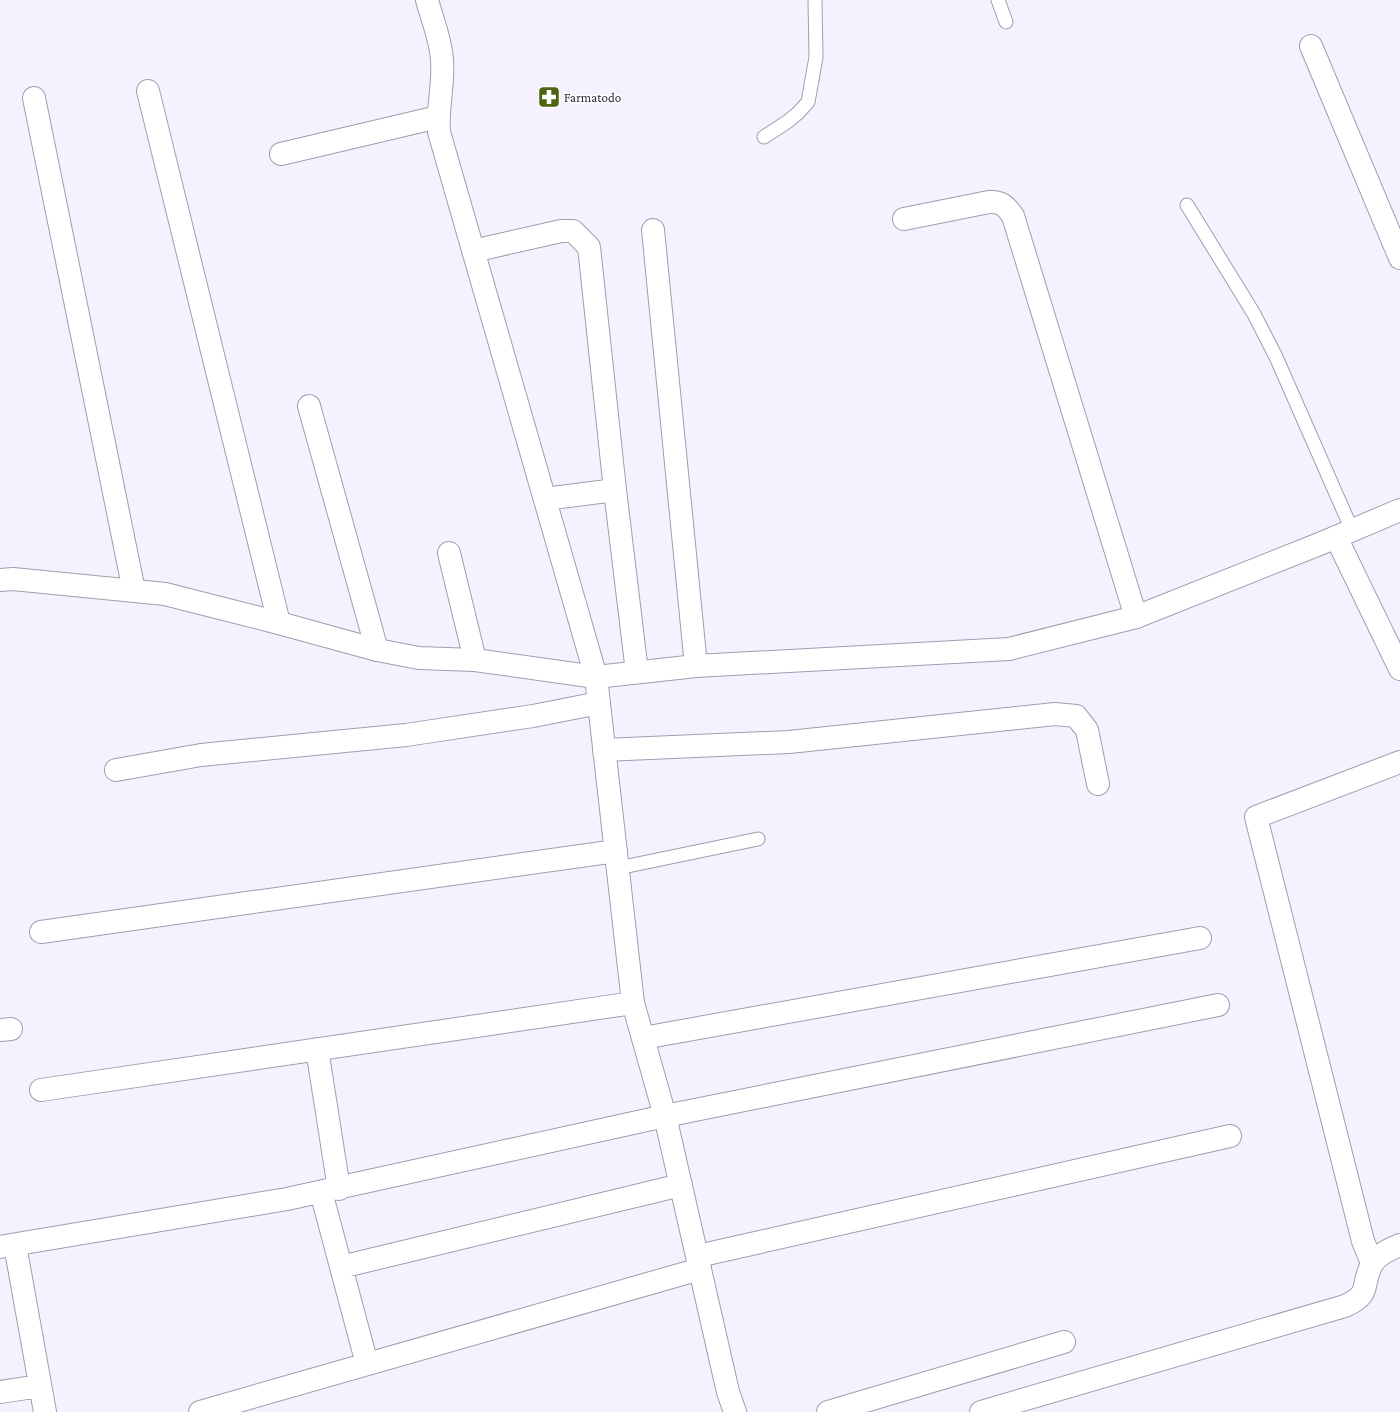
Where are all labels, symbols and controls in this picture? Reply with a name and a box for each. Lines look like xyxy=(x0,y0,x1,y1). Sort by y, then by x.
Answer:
pharmacy icon: Farmatodo xyxy=(536,84,562,110)
place label: Farmatodo xyxy=(564,90,621,105)

